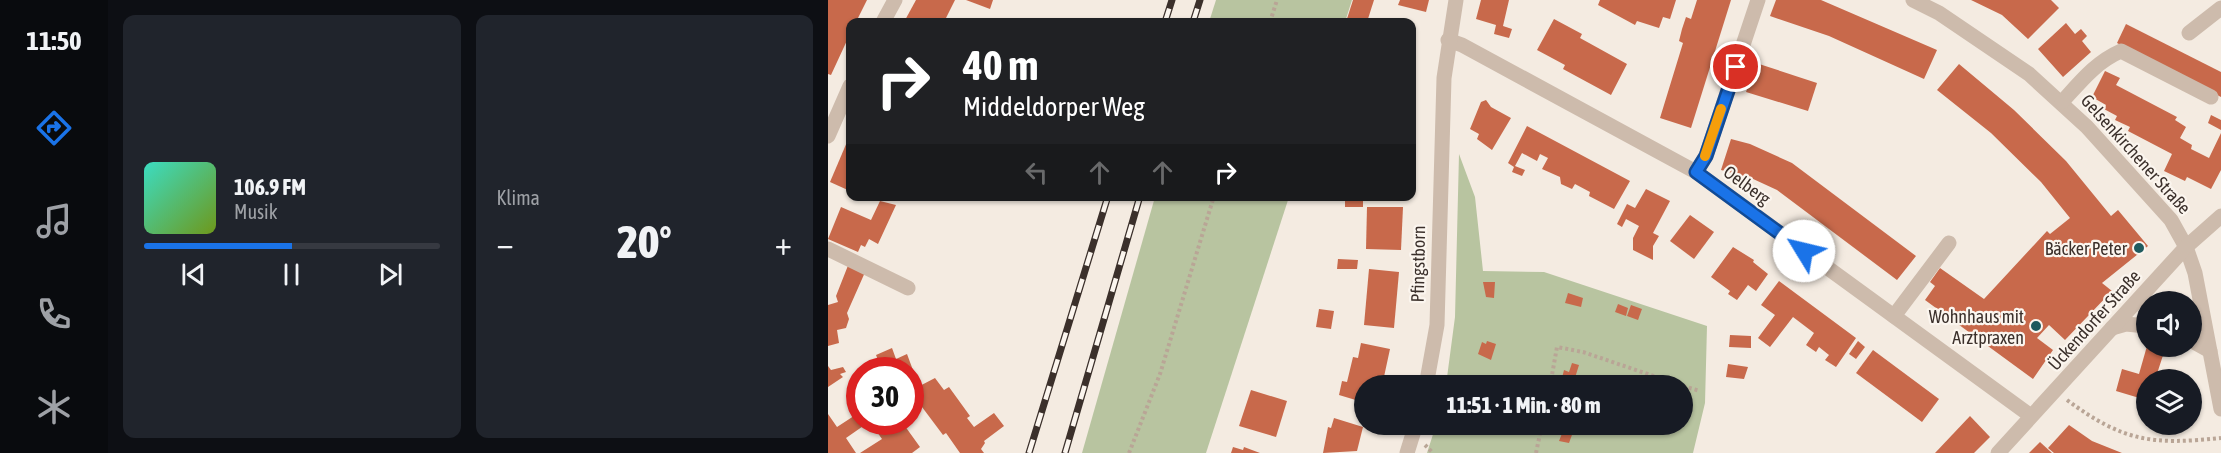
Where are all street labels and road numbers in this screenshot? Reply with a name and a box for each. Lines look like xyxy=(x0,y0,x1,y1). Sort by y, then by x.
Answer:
street label: Gelsenkirchener Straße xyxy=(2077,90,2195,218)
street label: Oelberg xyxy=(1720,161,1775,209)
street label: Pfingstborn xyxy=(1407,225,1429,303)
street label: Ückendorfer Straße xyxy=(2044,266,2144,374)

